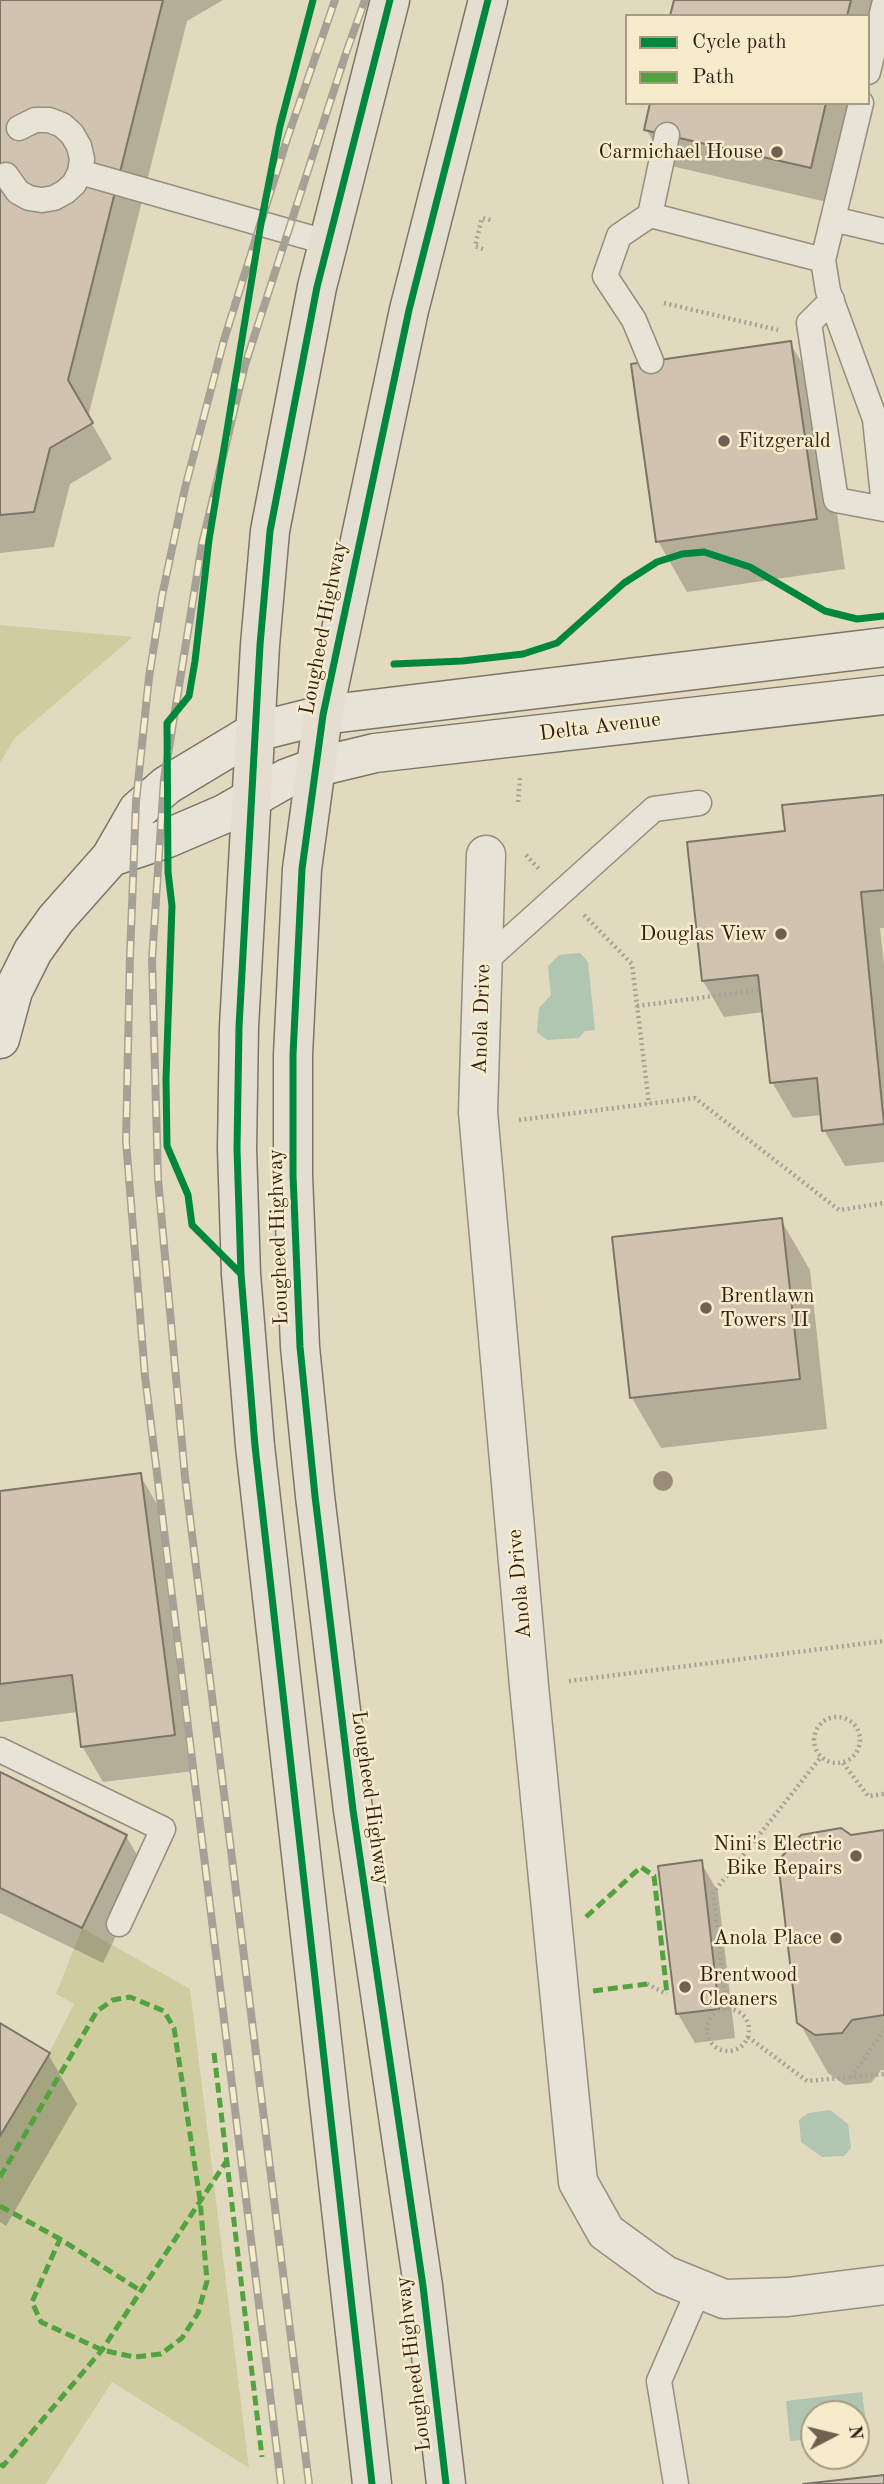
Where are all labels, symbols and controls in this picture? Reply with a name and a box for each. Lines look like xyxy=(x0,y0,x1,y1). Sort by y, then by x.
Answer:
legend xyxy=(625,14,870,105)
text: Cycle path xyxy=(692,32,787,53)
text: Path xyxy=(692,67,735,88)
place label: Carmichael House xyxy=(598,139,763,165)
marker: Carmichael House xyxy=(769,144,785,160)
place label: Fitzgerald xyxy=(738,428,831,454)
marker: Fitzgerald xyxy=(716,433,732,449)
street label: Lougheed Highway xyxy=(295,539,353,717)
street label: Delta Avenue xyxy=(538,707,662,747)
place label: Douglas View xyxy=(640,921,767,947)
marker: Douglas View xyxy=(773,926,789,942)
street label: Anola Drive xyxy=(467,964,497,1074)
street label: Lougheed Highway xyxy=(263,1148,295,1326)
place label: Brentlawn Towers II xyxy=(720,1283,815,1333)
marker: Brentlawn Towers II xyxy=(698,1300,714,1316)
street label: Anola Drive xyxy=(503,1528,537,1640)
street label: Lougheed Highway xyxy=(345,1709,395,1887)
place label: Nini's Electric Bike Repairs xyxy=(713,1831,842,1881)
marker: Nini's Electric Bike Repairs xyxy=(848,1848,864,1864)
place label: Anola Place xyxy=(713,1925,822,1951)
marker: Anola Place xyxy=(828,1930,844,1946)
place label: Brentwood Cleaners xyxy=(699,1962,798,2012)
marker: Brentwood Cleaners xyxy=(677,1979,693,1995)
street label: Lougheed Highway xyxy=(391,2275,437,2453)
north arrow xyxy=(800,2400,870,2470)
text: N xyxy=(844,2424,865,2441)

